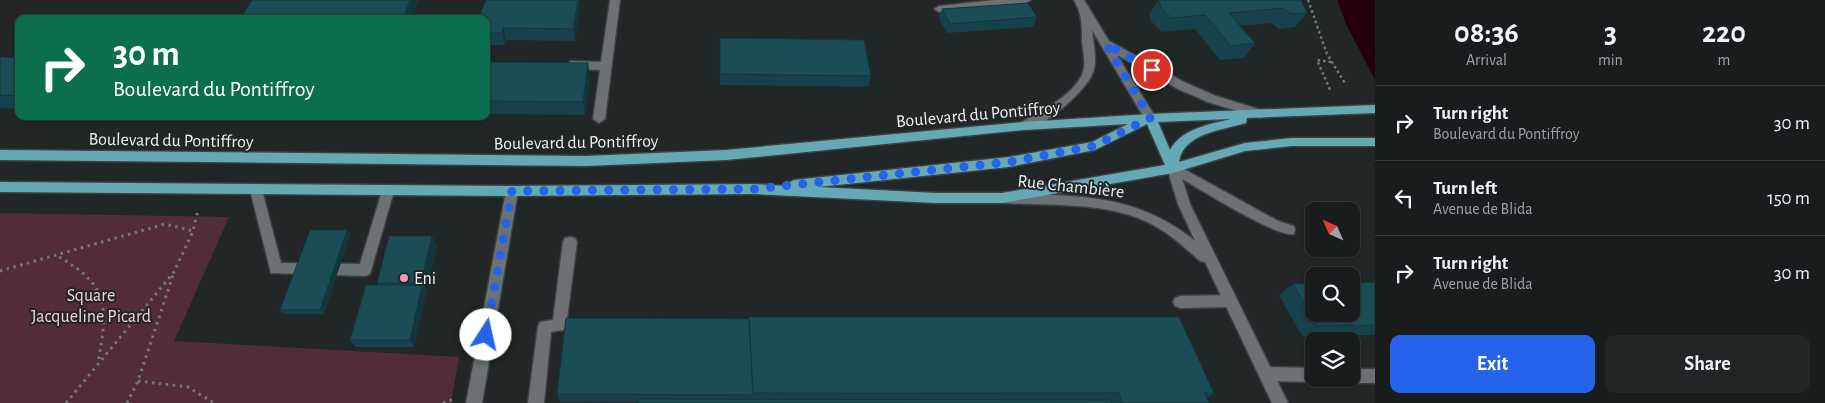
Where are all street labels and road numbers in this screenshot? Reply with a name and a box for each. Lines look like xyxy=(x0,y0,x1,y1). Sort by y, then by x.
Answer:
street label: Boulevard du Pontiffroy xyxy=(895,99,1061,131)
street label: Boulevard du Pontiffroy xyxy=(88,131,254,151)
street label: Boulevard du Pontiffroy xyxy=(493,133,659,153)
street label: Rue Chambière xyxy=(1017,172,1125,202)

